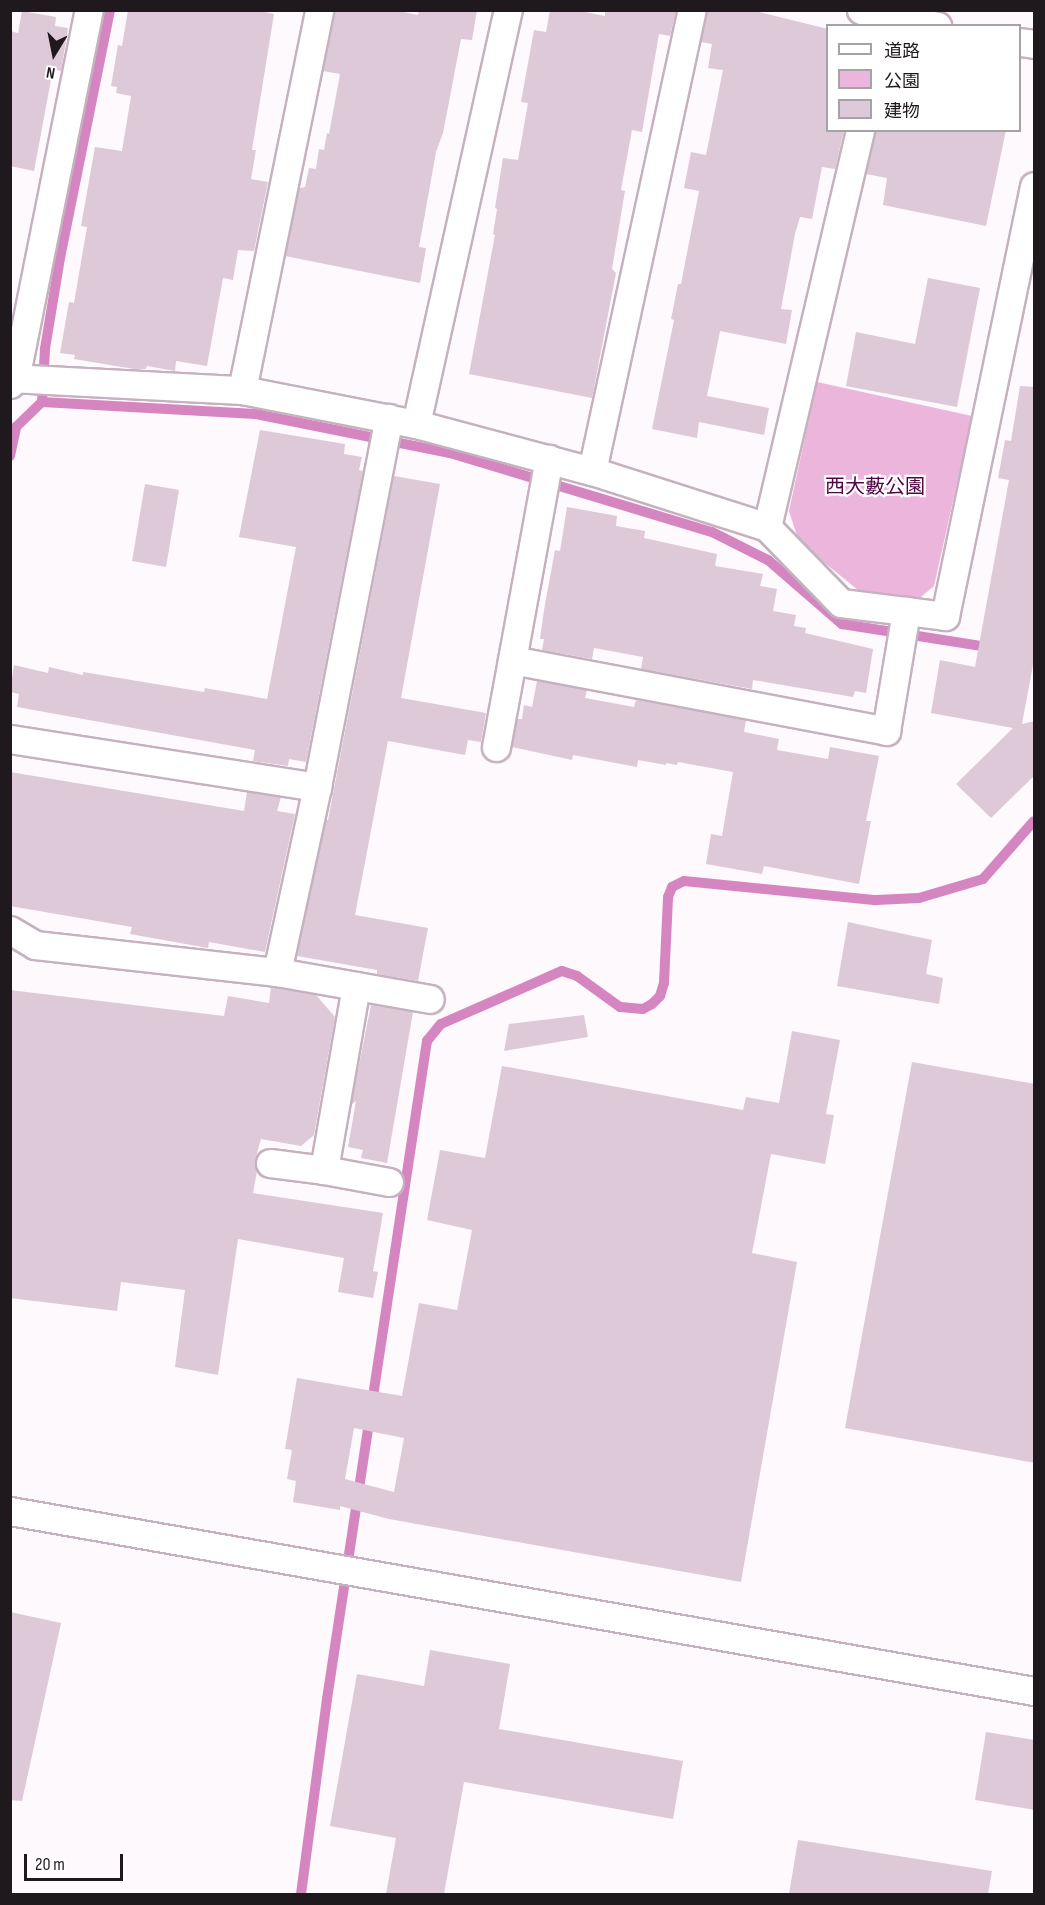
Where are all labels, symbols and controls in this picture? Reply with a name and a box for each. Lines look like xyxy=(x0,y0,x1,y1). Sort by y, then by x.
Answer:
north arrow xyxy=(24,24,84,84)
legend xyxy=(826,24,1021,132)
text: 道路 xyxy=(884,41,920,62)
text: N xyxy=(45,62,57,82)
text: 公園 xyxy=(884,71,920,92)
text: 建物 xyxy=(884,101,920,122)
park label: 西大藪公園 xyxy=(825,475,925,499)
scale bar xyxy=(27,1842,126,1880)
text: 20 m xyxy=(35,1854,65,1875)

